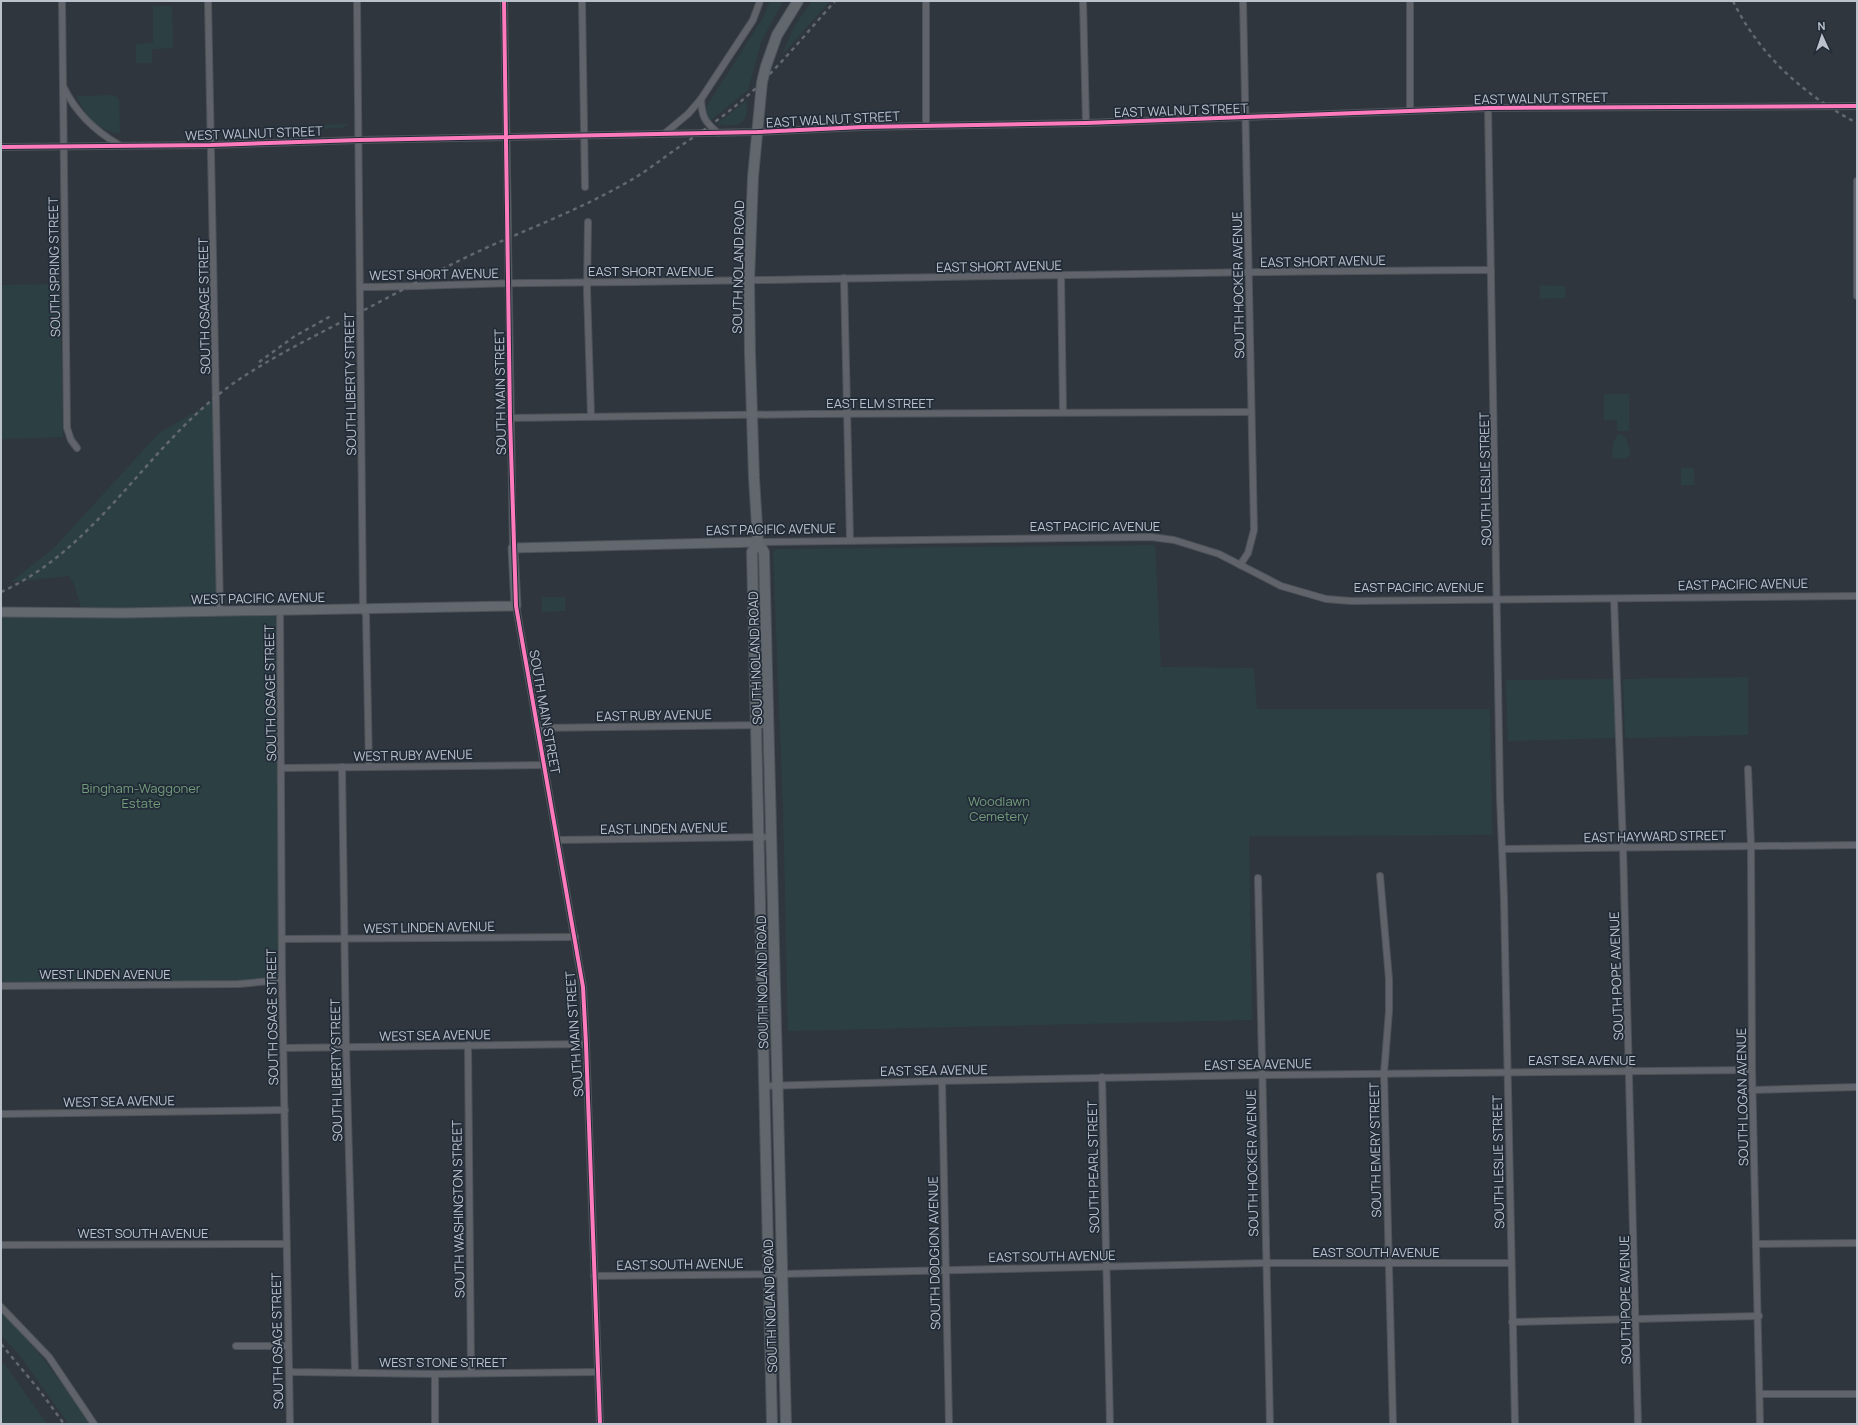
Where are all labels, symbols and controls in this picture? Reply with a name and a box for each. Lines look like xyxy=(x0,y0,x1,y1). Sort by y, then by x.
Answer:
north arrow xyxy=(1802,16,1842,56)
text: N xyxy=(1817,18,1826,33)
street label: EAST WALNUT STREET xyxy=(1474,88,1608,108)
street label: EAST WALNUT STREET xyxy=(1114,99,1249,121)
street label: EAST WALNUT STREET xyxy=(766,106,901,131)
street label: WEST WALNUT STREET xyxy=(185,122,323,144)
street label: SOUTH SPRING STREET xyxy=(44,197,64,337)
street label: SOUTH NOLAND ROAD xyxy=(728,200,748,334)
street label: SOUTH HOCKER AVENUE xyxy=(1228,211,1248,359)
street label: SOUTH OSAGE STREET xyxy=(194,237,214,375)
street label: EAST SHORT AVENUE xyxy=(1260,251,1386,271)
street label: EAST SHORT AVENUE xyxy=(936,256,1062,276)
street label: EAST SHORT AVENUE xyxy=(588,262,714,280)
street label: WEST SHORT AVENUE xyxy=(369,264,499,284)
street label: SOUTH LIBERTY STREET xyxy=(340,312,360,456)
street label: SOUTH MAIN STREET xyxy=(490,329,510,455)
street label: EAST ELM STREET xyxy=(826,394,934,412)
street label: SOUTH LESLIE STREET xyxy=(1475,412,1495,546)
street label: EAST PACIFIC AVENUE xyxy=(1030,517,1160,535)
street label: EAST PACIFIC AVENUE xyxy=(706,519,836,539)
street label: EAST PACIFIC AVENUE xyxy=(1678,574,1808,594)
street label: EAST PACIFIC AVENUE xyxy=(1354,578,1484,596)
street label: WEST PACIFIC AVENUE xyxy=(191,588,325,608)
street label: SOUTH NOLAND ROAD xyxy=(744,591,766,725)
street label: SOUTH OSAGE STREET xyxy=(260,624,280,762)
street label: SOUTH MAIN STREET xyxy=(525,648,565,776)
street label: EAST RUBY AVENUE xyxy=(596,705,712,725)
street label: WEST RUBY AVENUE xyxy=(353,745,473,765)
park label: Bingham-Waggoner Estate xyxy=(81,779,201,812)
park label: Woodlawn Cemetery xyxy=(968,792,1030,825)
street label: EAST LINDEN AVENUE xyxy=(600,818,728,838)
street label: EAST HAYWARD STREET xyxy=(1584,826,1727,846)
street label: SOUTH POPE AVENUE xyxy=(1605,911,1627,1041)
street label: SOUTH NOLAND ROAD xyxy=(752,915,772,1049)
street label: WEST LINDEN AVENUE xyxy=(363,917,495,937)
street label: SOUTH OSAGE STREET xyxy=(262,948,282,1086)
street label: WEST LINDEN AVENUE xyxy=(39,965,171,983)
street label: SOUTH MAIN STREET xyxy=(561,970,587,1097)
street label: SOUTH LIBERTY STREET xyxy=(326,998,346,1142)
street label: WEST SEA AVENUE xyxy=(379,1025,491,1045)
street label: SOUTH LOGAN AVENUE xyxy=(1732,1028,1752,1166)
street label: EAST SEA AVENUE xyxy=(1528,1051,1636,1069)
street label: EAST SEA AVENUE xyxy=(1204,1054,1312,1074)
street label: EAST SEA AVENUE xyxy=(880,1060,988,1080)
street label: SOUTH EMERY STREET xyxy=(1365,1082,1385,1218)
street label: SOUTH HOCKER AVENUE xyxy=(1242,1089,1262,1237)
street label: WEST SEA AVENUE xyxy=(63,1091,175,1111)
street label: SOUTH LESLIE STREET xyxy=(1488,1095,1508,1229)
street label: SOUTH PEARL STREET xyxy=(1083,1100,1103,1233)
street label: SOUTH WASHINGTON STREET xyxy=(447,1120,469,1298)
street label: SOUTH DODGION AVENUE xyxy=(924,1176,944,1330)
street label: WEST SOUTH AVENUE xyxy=(77,1224,209,1242)
street label: SOUTH POPE AVENUE xyxy=(1615,1235,1635,1365)
street label: SOUTH NOLAND ROAD xyxy=(759,1239,781,1373)
street label: EAST SOUTH AVENUE xyxy=(1312,1243,1440,1261)
street label: EAST SOUTH AVENUE xyxy=(988,1246,1116,1266)
street label: EAST SOUTH AVENUE xyxy=(616,1254,744,1274)
street label: SOUTH OSAGE STREET xyxy=(267,1272,287,1410)
street label: WEST STONE STREET xyxy=(379,1353,507,1371)

